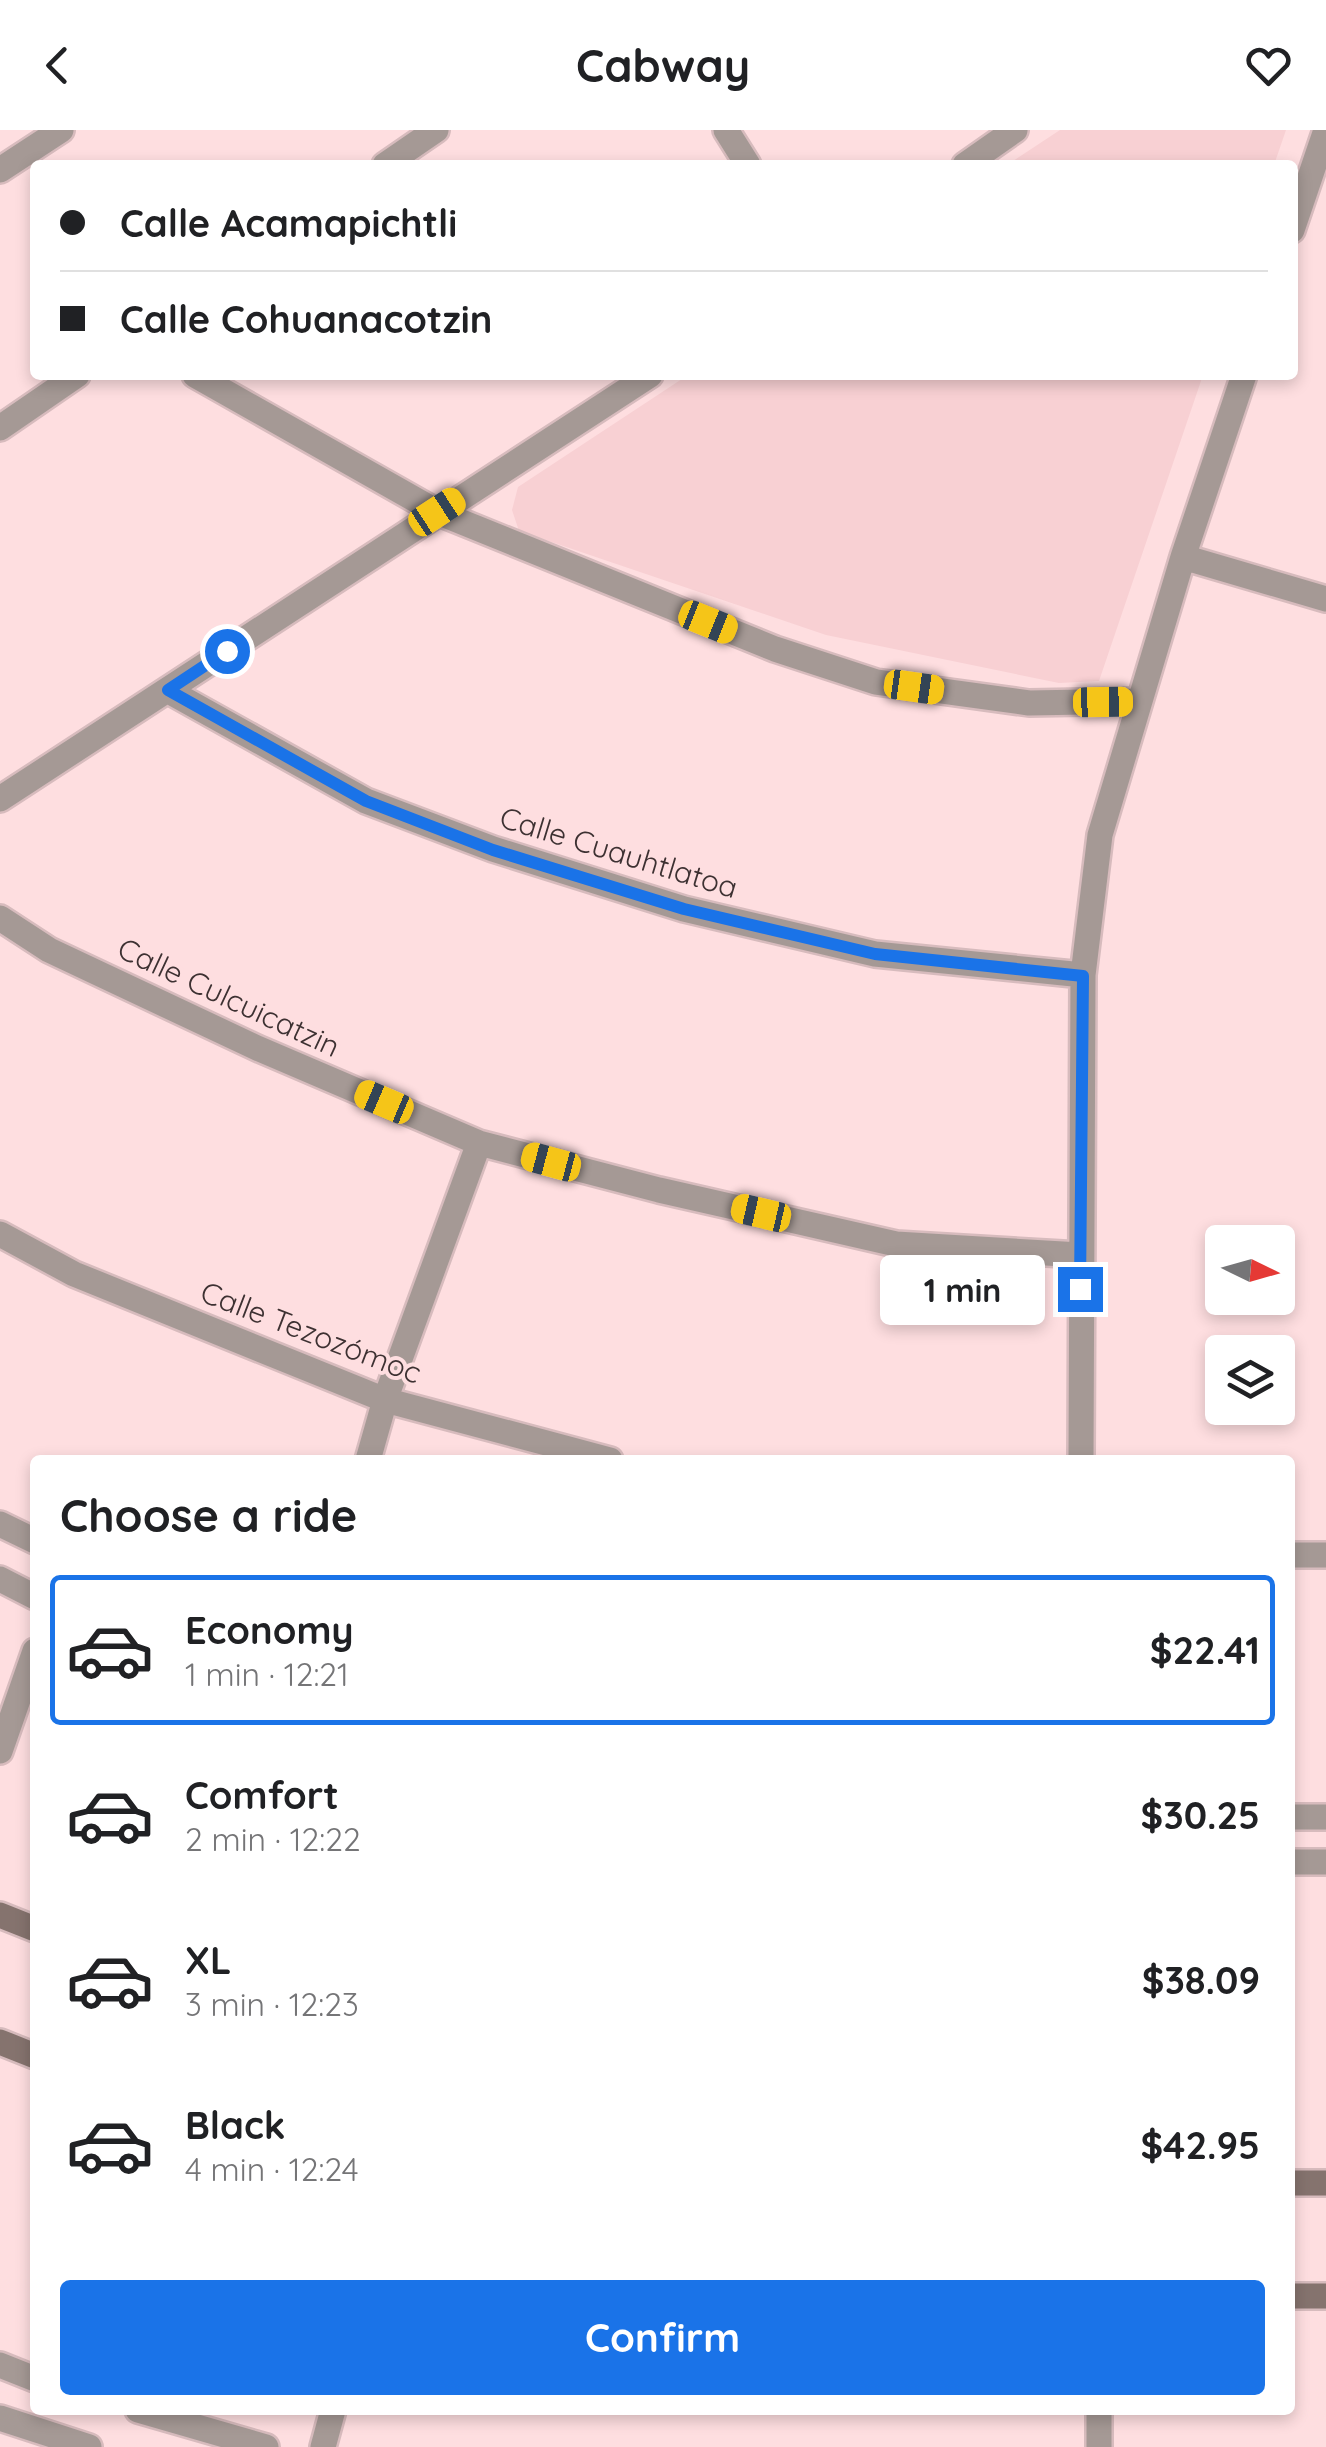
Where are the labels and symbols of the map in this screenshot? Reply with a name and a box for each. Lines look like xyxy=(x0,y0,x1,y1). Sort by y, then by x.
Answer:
car xyxy=(404,483,470,541)
car xyxy=(675,597,741,647)
route start xyxy=(205,629,250,674)
car xyxy=(882,668,946,706)
car xyxy=(1073,686,1133,718)
street label: Calle Cuauhtlatoa xyxy=(496,798,742,906)
street label: Calle Culcuicatzin xyxy=(112,929,346,1065)
car xyxy=(351,1076,417,1128)
car xyxy=(518,1140,584,1184)
car xyxy=(728,1192,794,1234)
north arrow xyxy=(1205,1225,1295,1315)
callout: 1 min xyxy=(880,1254,1045,1324)
route end xyxy=(1058,1267,1103,1312)
street label: Calle Tezozómoc xyxy=(195,1272,427,1392)

